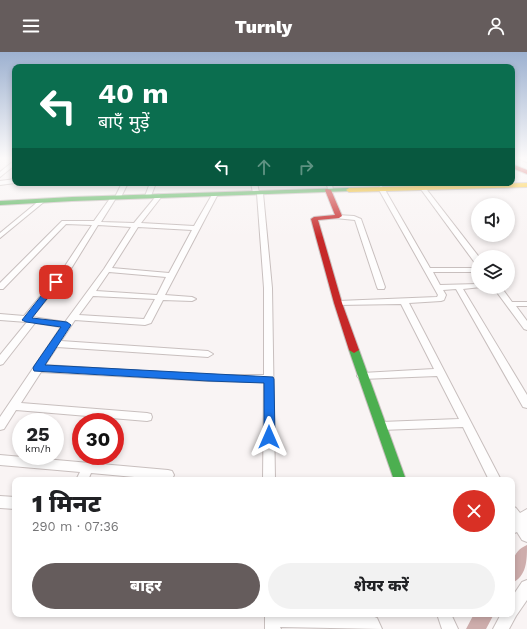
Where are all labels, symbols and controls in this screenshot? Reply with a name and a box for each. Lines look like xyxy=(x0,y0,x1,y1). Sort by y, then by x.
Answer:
icon: menu xyxy=(20,15,42,37)
icon: person xyxy=(485,15,507,37)
text: Turnly xyxy=(235,16,292,37)
text: 40 m xyxy=(98,77,168,110)
icon: left xyxy=(32,80,84,132)
text: बाएँ मुड़ें xyxy=(98,111,149,132)
icon: left xyxy=(211,156,233,178)
icon: ahead xyxy=(253,156,275,178)
icon: right xyxy=(295,156,317,178)
map controls xyxy=(471,198,515,294)
button: sound xyxy=(471,198,515,242)
button: layers xyxy=(471,250,515,294)
pin xyxy=(39,265,73,299)
icon: arrive xyxy=(45,271,67,293)
speed limit sign: 30 xyxy=(72,413,124,465)
position arrow xyxy=(248,416,290,458)
text: 25 xyxy=(26,422,50,446)
text: km/h xyxy=(25,443,51,454)
text: 1 मिनट xyxy=(32,490,101,518)
button: close xyxy=(453,490,495,532)
text: 290 m · 07:36 xyxy=(32,519,119,534)
button: बाहर xyxy=(32,563,260,609)
button: शेयर करें xyxy=(268,563,495,609)

